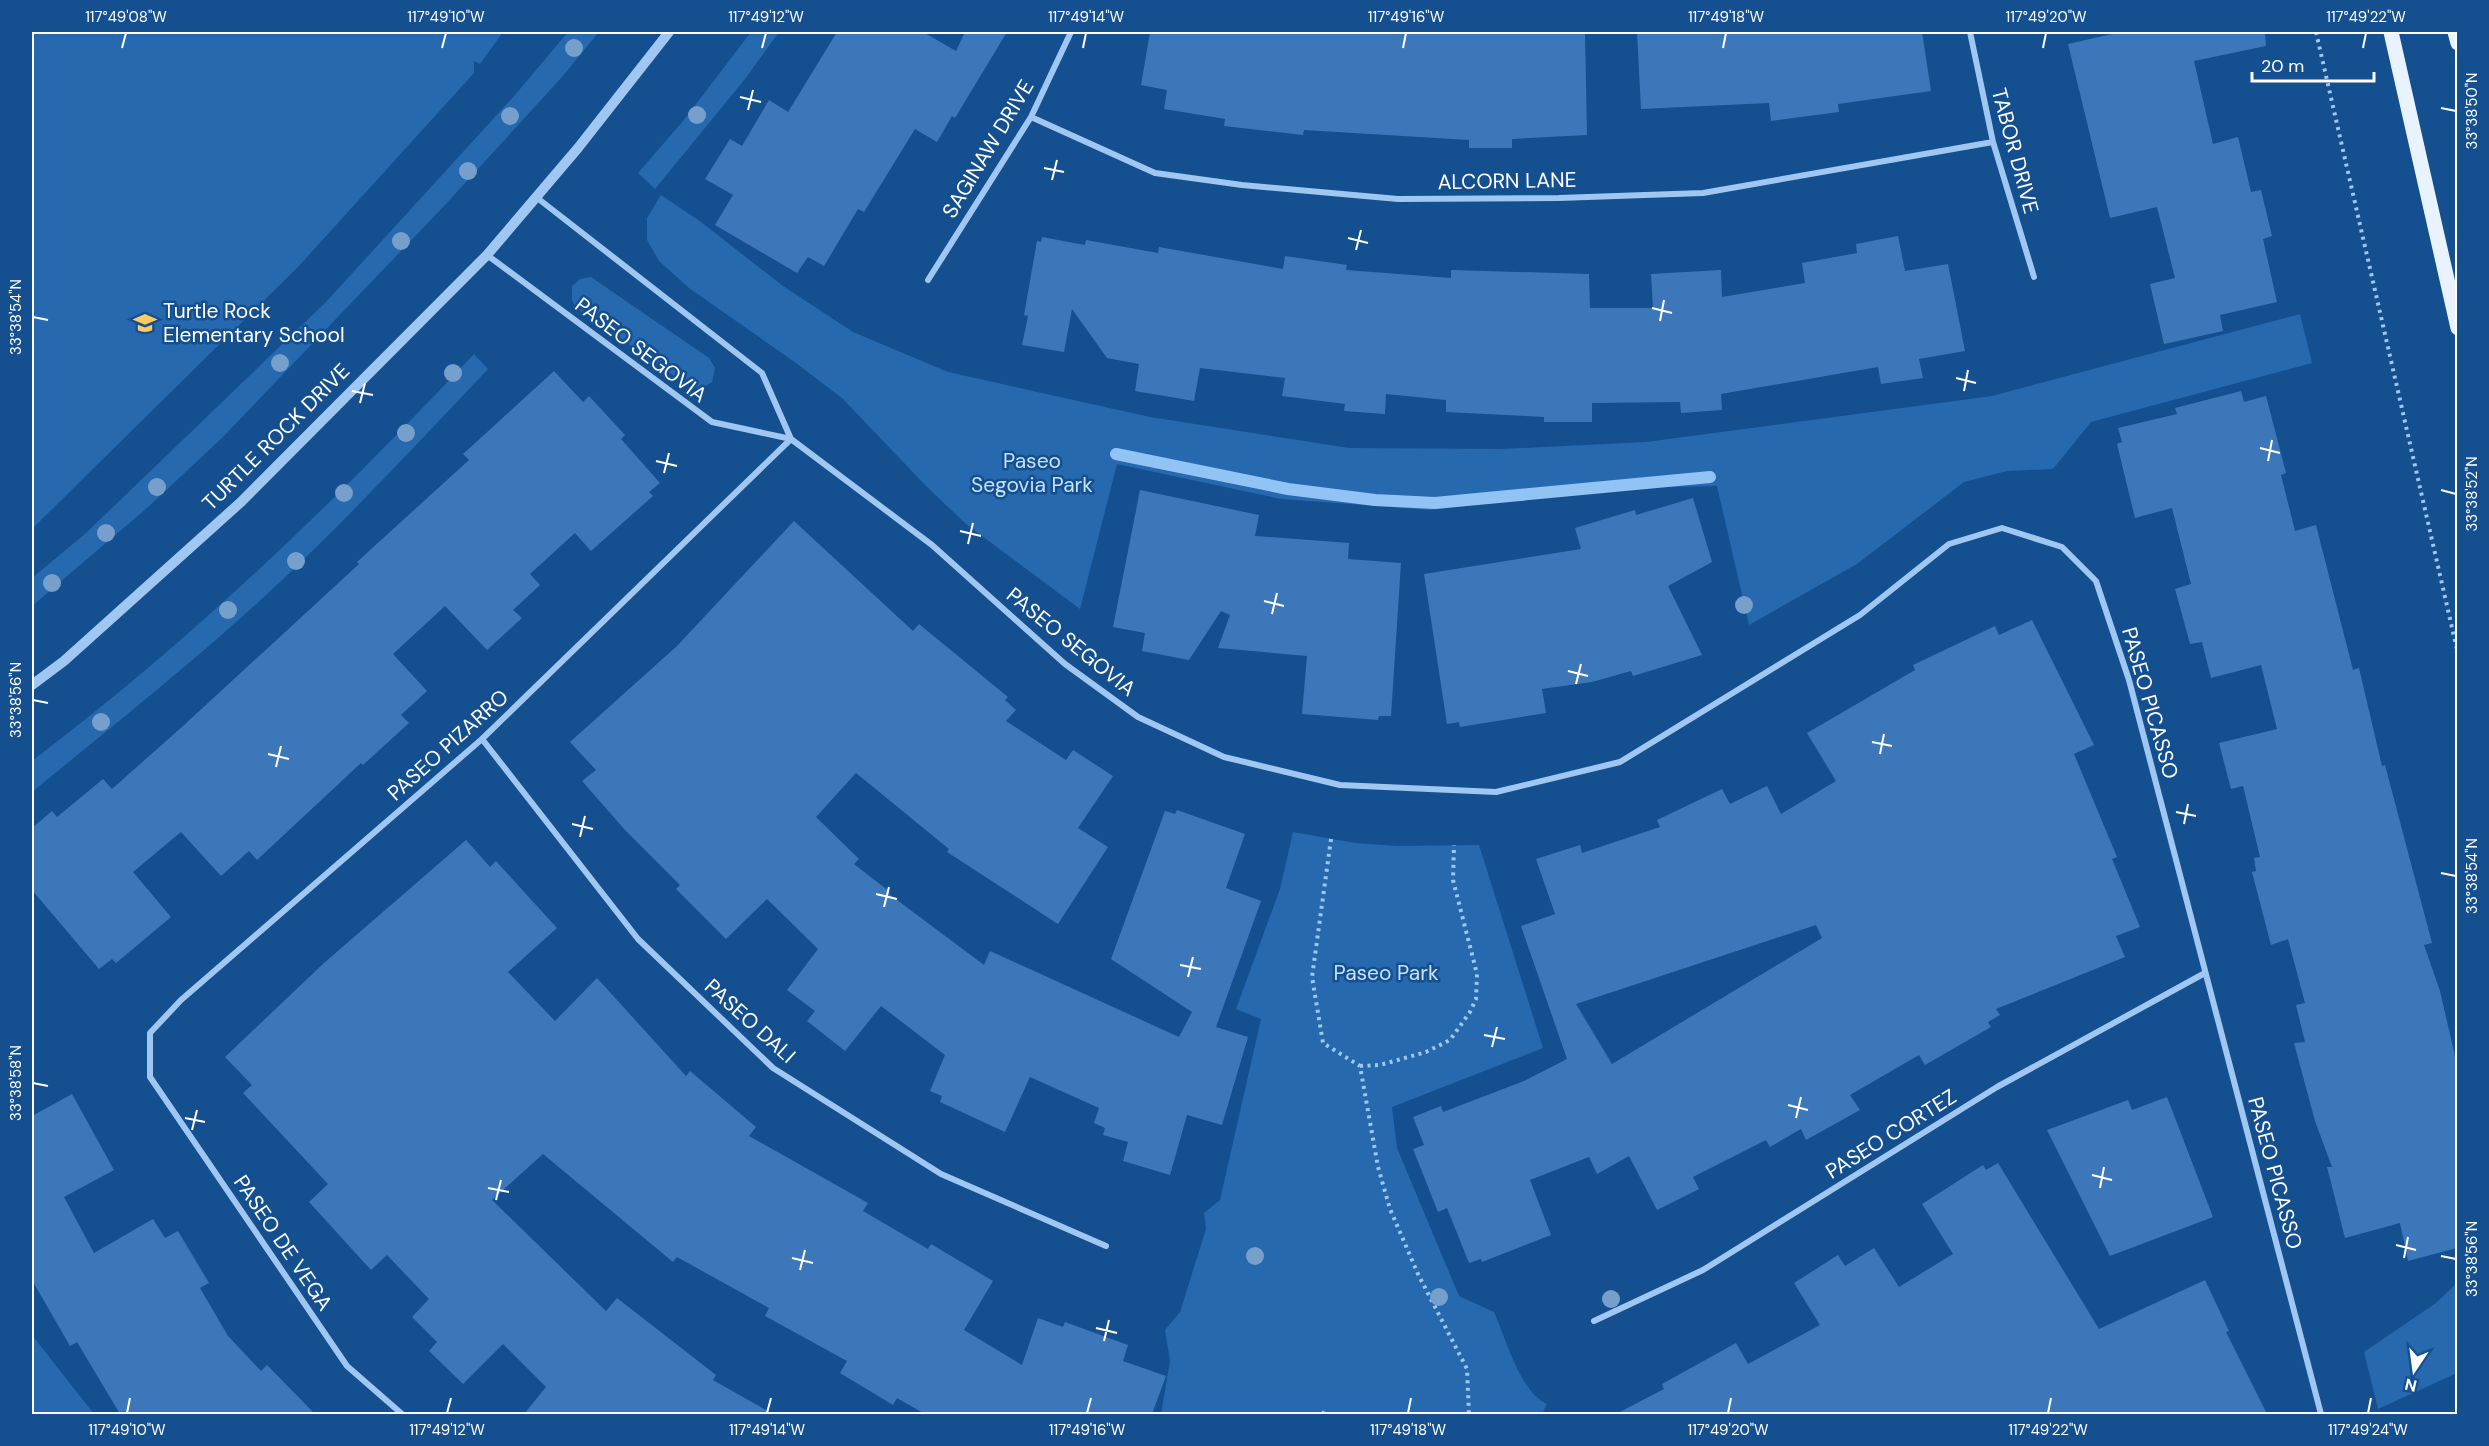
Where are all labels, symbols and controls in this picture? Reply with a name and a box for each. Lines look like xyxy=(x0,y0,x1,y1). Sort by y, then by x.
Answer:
text: 117°49'08"W xyxy=(85,7,167,27)
text: 117°49'10"W xyxy=(407,7,485,27)
text: 117°49'12"W xyxy=(728,7,804,27)
text: 117°49'14"W xyxy=(1048,7,1125,27)
text: 117°49'16"W xyxy=(1368,7,1445,27)
text: 117°49'18"W xyxy=(1688,7,1765,27)
text: 117°49'20"W xyxy=(2005,7,2087,27)
text: 117°49'22"W xyxy=(2326,7,2406,27)
scale bar xyxy=(2252,45,2374,83)
text: 20 m xyxy=(2261,54,2304,78)
text: 33°38'50"N xyxy=(2462,73,2482,149)
street label: SAGINAW DRIVE xyxy=(936,75,1040,223)
street label: TABOR DRIVE xyxy=(1985,85,2045,217)
street label: ALCORN LANE xyxy=(1437,166,1577,196)
text: 33°38'54"N xyxy=(6,279,26,355)
street label: PASEO SEGOVIA xyxy=(569,291,713,409)
place label: Turtle Rock Elementary School xyxy=(163,297,345,349)
school or university icon: Turtle Rock Elementary School xyxy=(132,310,158,336)
street label: TURTLE ROCK DRIVE xyxy=(196,357,356,517)
park label: Paseo Segovia Park xyxy=(971,447,1093,499)
text: 33°38'52"N xyxy=(2462,456,2482,532)
street label: PASEO SEGOVIA xyxy=(1001,581,1142,703)
street label: PASEO PICASSO xyxy=(2115,624,2185,782)
text: 33°38'56"N xyxy=(6,662,26,738)
street label: PASEO PIZARRO xyxy=(381,683,515,807)
text: 33°38'54"N xyxy=(2462,838,2482,914)
park label: Paseo Park xyxy=(1333,959,1439,987)
street label: PASEO DALI xyxy=(698,973,802,1069)
text: 33°38'58"N xyxy=(6,1045,26,1121)
street label: PASEO CORTEZ xyxy=(1820,1083,1962,1185)
street label: PASEO PICASSO xyxy=(2241,1094,2309,1252)
street label: PASEO DE VEGA xyxy=(227,1170,339,1316)
text: 33°38'56"N xyxy=(2462,1221,2482,1297)
north arrow xyxy=(2384,1341,2444,1401)
text: N xyxy=(2403,1374,2419,1397)
text: 117°49'10"W xyxy=(88,1420,166,1440)
text: 117°49'12"W xyxy=(409,1420,485,1440)
text: 117°49'14"W xyxy=(729,1420,806,1440)
text: 117°49'16"W xyxy=(1049,1420,1126,1440)
text: 117°49'18"W xyxy=(1370,1420,1447,1440)
text: 117°49'20"W xyxy=(1687,1420,1769,1440)
text: 117°49'22"W xyxy=(2008,1420,2088,1440)
text: 117°49'24"W xyxy=(2328,1420,2408,1440)

